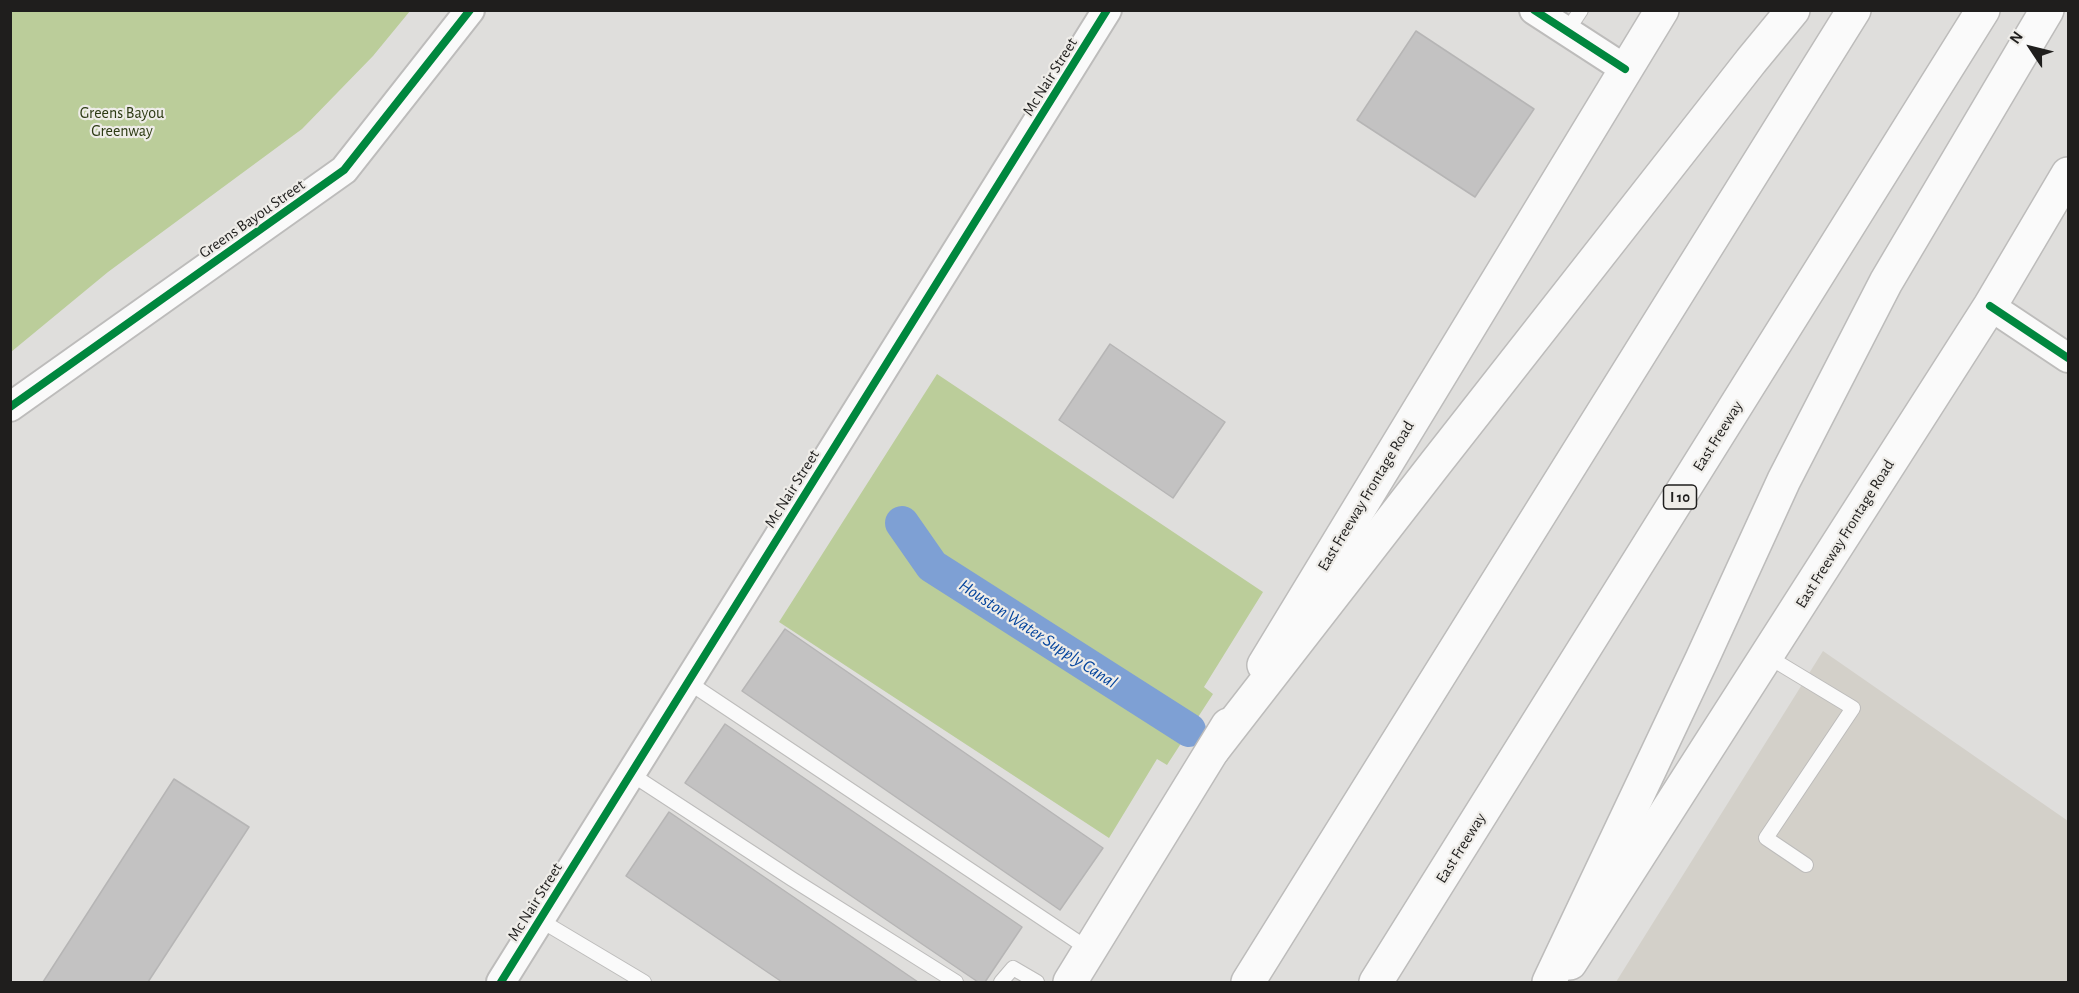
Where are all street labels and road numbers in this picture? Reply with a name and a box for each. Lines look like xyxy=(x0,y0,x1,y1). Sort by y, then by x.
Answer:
street label: Mc Nair Street xyxy=(1018,34,1082,120)
street label: Greens Bayou Street xyxy=(195,175,309,263)
street label: East Freeway xyxy=(1689,397,1747,475)
street label: East Freeway Frontage Road xyxy=(1314,418,1418,574)
street label: Mc Nair Street xyxy=(760,446,824,532)
street label: East Freeway Frontage Road xyxy=(1791,456,1899,612)
road number: I 10 xyxy=(1664,485,1696,509)
street label: East Freeway xyxy=(1432,809,1490,887)
street label: Mc Nair Street xyxy=(503,859,567,945)

